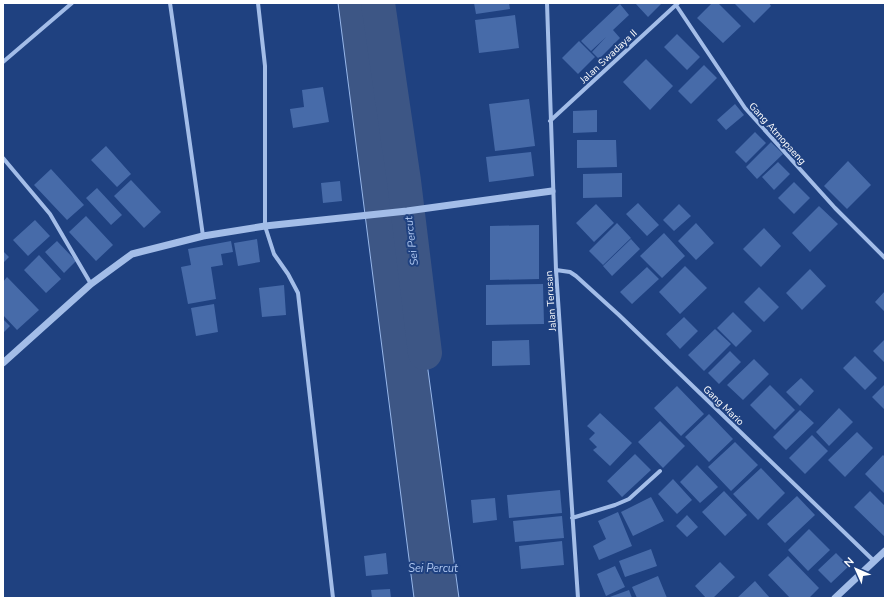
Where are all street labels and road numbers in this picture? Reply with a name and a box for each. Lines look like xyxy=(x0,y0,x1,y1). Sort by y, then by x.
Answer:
street label: Jalan Swadaya II xyxy=(576,26,640,88)
street label: Gang Atmopaeng xyxy=(745,99,809,168)
street label: Jalan Terusan xyxy=(542,270,560,333)
street label: Gang Mario xyxy=(700,383,747,429)

